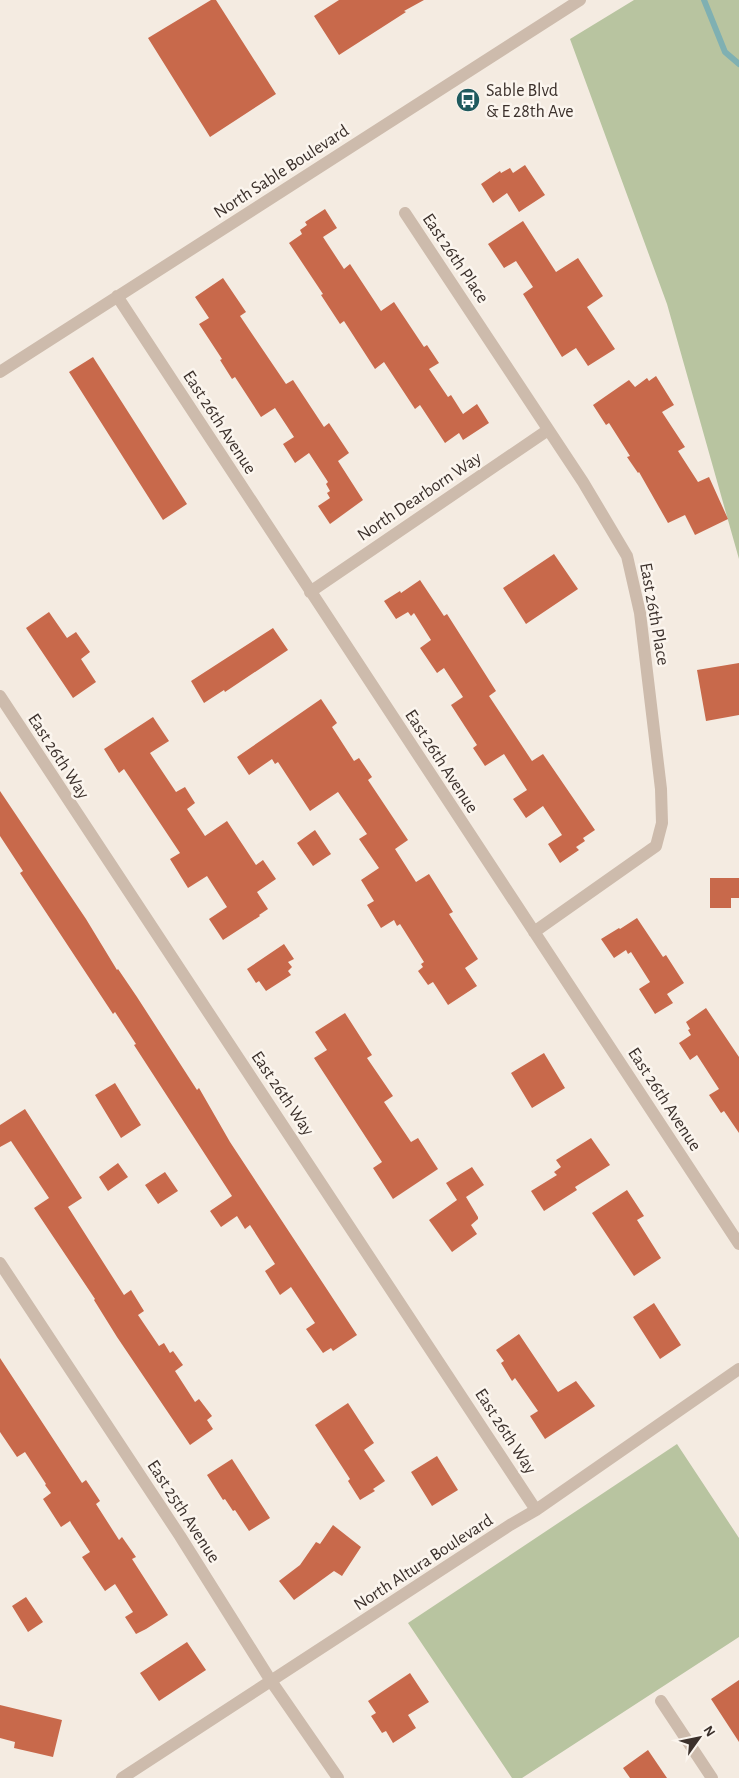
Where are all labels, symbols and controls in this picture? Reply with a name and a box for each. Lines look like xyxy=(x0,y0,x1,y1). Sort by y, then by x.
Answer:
place label: Sable Blvd & E 28th Ave xyxy=(486,82,574,121)
bus stop icon: Sable Blvd & E 28th Ave xyxy=(455,87,481,113)
street label: North Sable Boulevard xyxy=(211,122,352,222)
street label: East 26th Place xyxy=(419,210,492,307)
street label: East 26th Avenue xyxy=(179,368,259,477)
street label: North Dearborn Way xyxy=(354,449,485,545)
street label: East 26th Place xyxy=(636,561,672,667)
street label: East 26th Avenue xyxy=(401,707,481,816)
street label: East 26th Way xyxy=(24,711,92,803)
street label: East 26th Avenue xyxy=(624,1045,704,1154)
street label: East 26th Way xyxy=(247,1048,317,1139)
street label: East 26th Way xyxy=(471,1386,539,1478)
street label: East 25th Avenue xyxy=(143,1457,223,1566)
street label: North Altura Boulevard xyxy=(351,1511,496,1614)
north arrow xyxy=(674,1713,724,1763)
text: N xyxy=(701,1724,718,1739)

